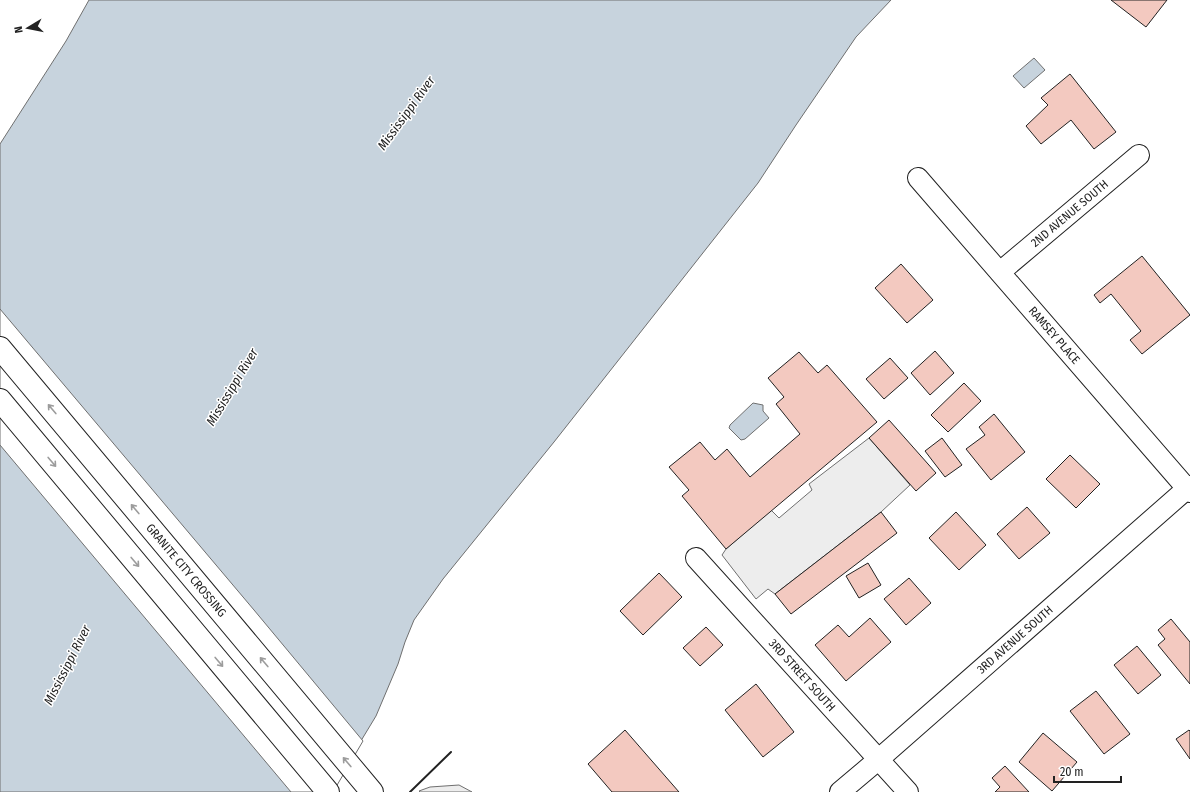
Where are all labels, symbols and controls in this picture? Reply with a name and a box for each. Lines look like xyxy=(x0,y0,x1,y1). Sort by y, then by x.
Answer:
north arrow xyxy=(8,8,48,48)
text: N xyxy=(12,25,26,34)
water label: Mississippi River xyxy=(374,73,438,153)
street label: 2ND AVENUE SOUTH xyxy=(1028,177,1111,250)
street label: RAMSEY PLACE xyxy=(1026,304,1083,367)
water label: Mississippi River xyxy=(203,345,261,428)
one-way arrow xyxy=(47,404,56,415)
one-way arrow xyxy=(47,457,56,468)
one-way arrow xyxy=(131,504,140,514)
street label: GRANITE CITY CROSSING xyxy=(143,521,229,620)
one-way arrow xyxy=(131,557,140,567)
street label: 3RD AVENUE SOUTH xyxy=(974,603,1056,677)
water label: Mississippi River xyxy=(40,622,94,707)
street label: 3RD STREET SOUTH xyxy=(766,636,838,714)
one-way arrow xyxy=(214,656,223,667)
one-way arrow xyxy=(259,657,268,668)
one-way arrow xyxy=(343,757,352,767)
scale bar xyxy=(1054,758,1121,784)
text: 20 m xyxy=(1060,765,1084,779)

